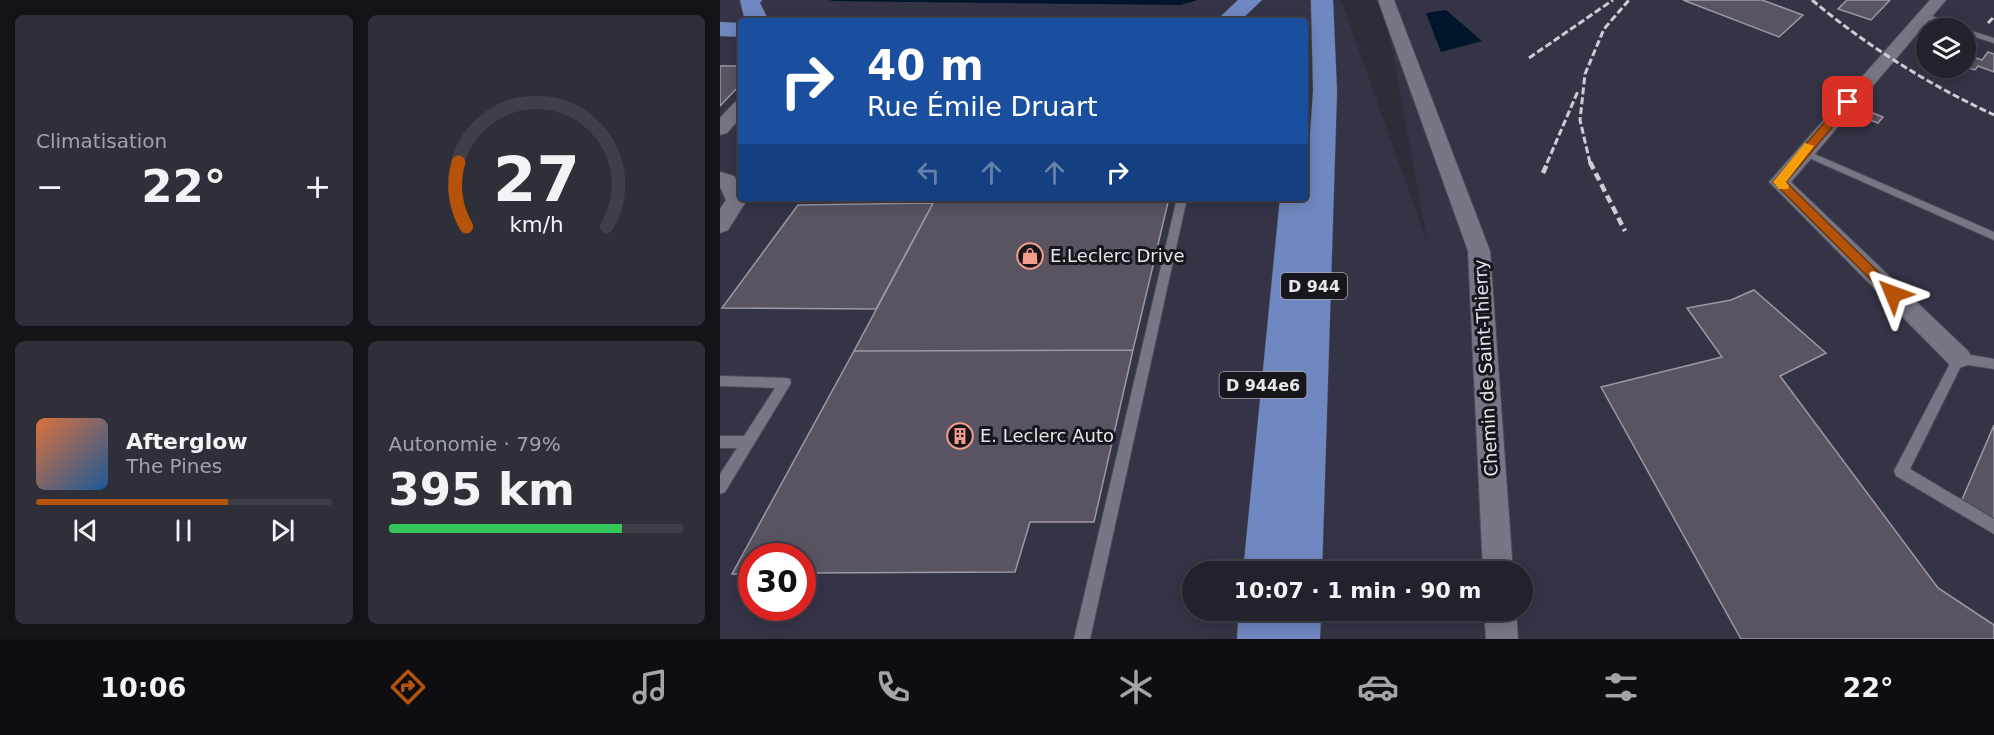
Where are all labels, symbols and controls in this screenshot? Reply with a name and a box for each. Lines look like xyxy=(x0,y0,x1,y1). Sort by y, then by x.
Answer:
map controls xyxy=(1916,18,1976,78)
button: layers xyxy=(1916,18,1976,78)
text: 40 m xyxy=(867,41,984,90)
icon: right xyxy=(768,42,846,120)
pin xyxy=(1822,76,1873,127)
icon: arrive xyxy=(1831,85,1864,118)
text: Rue Émile Druart xyxy=(867,91,1098,122)
text: Climatisation xyxy=(36,129,167,153)
text: 27 xyxy=(493,143,580,216)
icon: left xyxy=(912,156,945,189)
icon: ahead xyxy=(975,156,1008,189)
icon: ahead xyxy=(1038,156,1071,189)
icon: right xyxy=(1101,156,1134,189)
text: 22° xyxy=(141,160,226,213)
text: − xyxy=(36,167,64,206)
text: + xyxy=(304,167,332,206)
text: km/h xyxy=(509,213,563,238)
shop icon: E.Leclerc Drive xyxy=(1015,241,1045,271)
place label: E.Leclerc Drive xyxy=(1050,245,1184,266)
street label: Chemin de Saint-Thierry xyxy=(1469,259,1502,477)
position arrow xyxy=(1861,262,1925,326)
road number: D 944 xyxy=(1281,273,1347,299)
road number: D 944e6 xyxy=(1220,372,1306,398)
building icon: E. Leclerc Auto xyxy=(945,421,975,451)
place label: E. Leclerc Auto xyxy=(980,425,1114,446)
text: Afterglow xyxy=(126,429,248,454)
text: Autonomie · 79% xyxy=(389,432,561,456)
text: The Pines xyxy=(126,454,222,478)
text: 395 km xyxy=(389,463,575,516)
icon: previous xyxy=(69,514,102,547)
icon: pause xyxy=(167,514,200,547)
icon: next xyxy=(266,514,299,547)
speed limit sign: 30 xyxy=(738,543,816,621)
text: 10:07 · 1 min · 90 m xyxy=(1234,578,1481,603)
icon: directions xyxy=(387,666,429,708)
icon: music xyxy=(629,666,671,708)
icon: phone xyxy=(872,666,914,708)
icon: climate xyxy=(1115,666,1157,708)
icon: car xyxy=(1357,666,1399,708)
icon: filters xyxy=(1600,666,1642,708)
text: 10:06 xyxy=(100,672,186,703)
text: 22° xyxy=(1843,672,1894,703)

